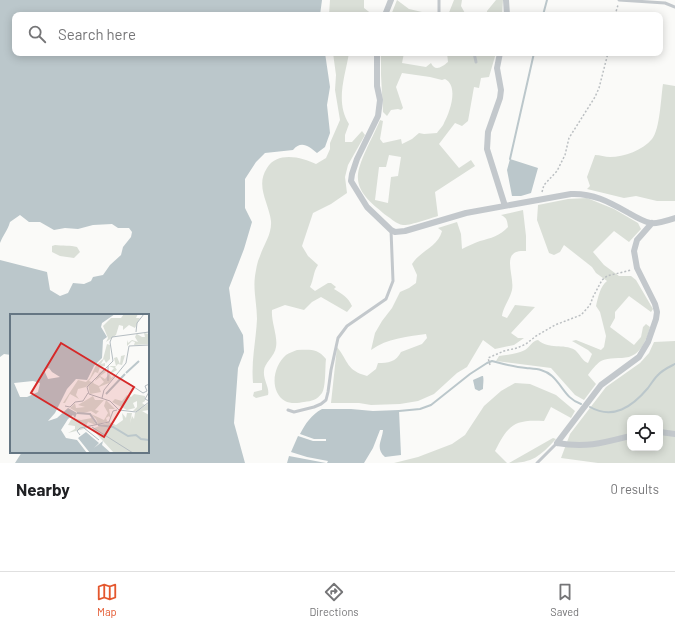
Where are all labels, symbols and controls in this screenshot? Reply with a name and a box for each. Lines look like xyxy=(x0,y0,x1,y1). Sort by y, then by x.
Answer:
search box xyxy=(12,12,663,56)
icon: search xyxy=(26,23,48,45)
text: Search here xyxy=(58,25,136,43)
inset map xyxy=(10,314,149,453)
map controls xyxy=(627,415,663,451)
button: locate xyxy=(627,415,663,451)
text: Nearby xyxy=(16,479,70,499)
text: 0 results xyxy=(610,481,659,497)
tab: Map xyxy=(96,581,118,618)
tab: Directions xyxy=(309,581,359,618)
tab: Saved xyxy=(550,581,579,618)

